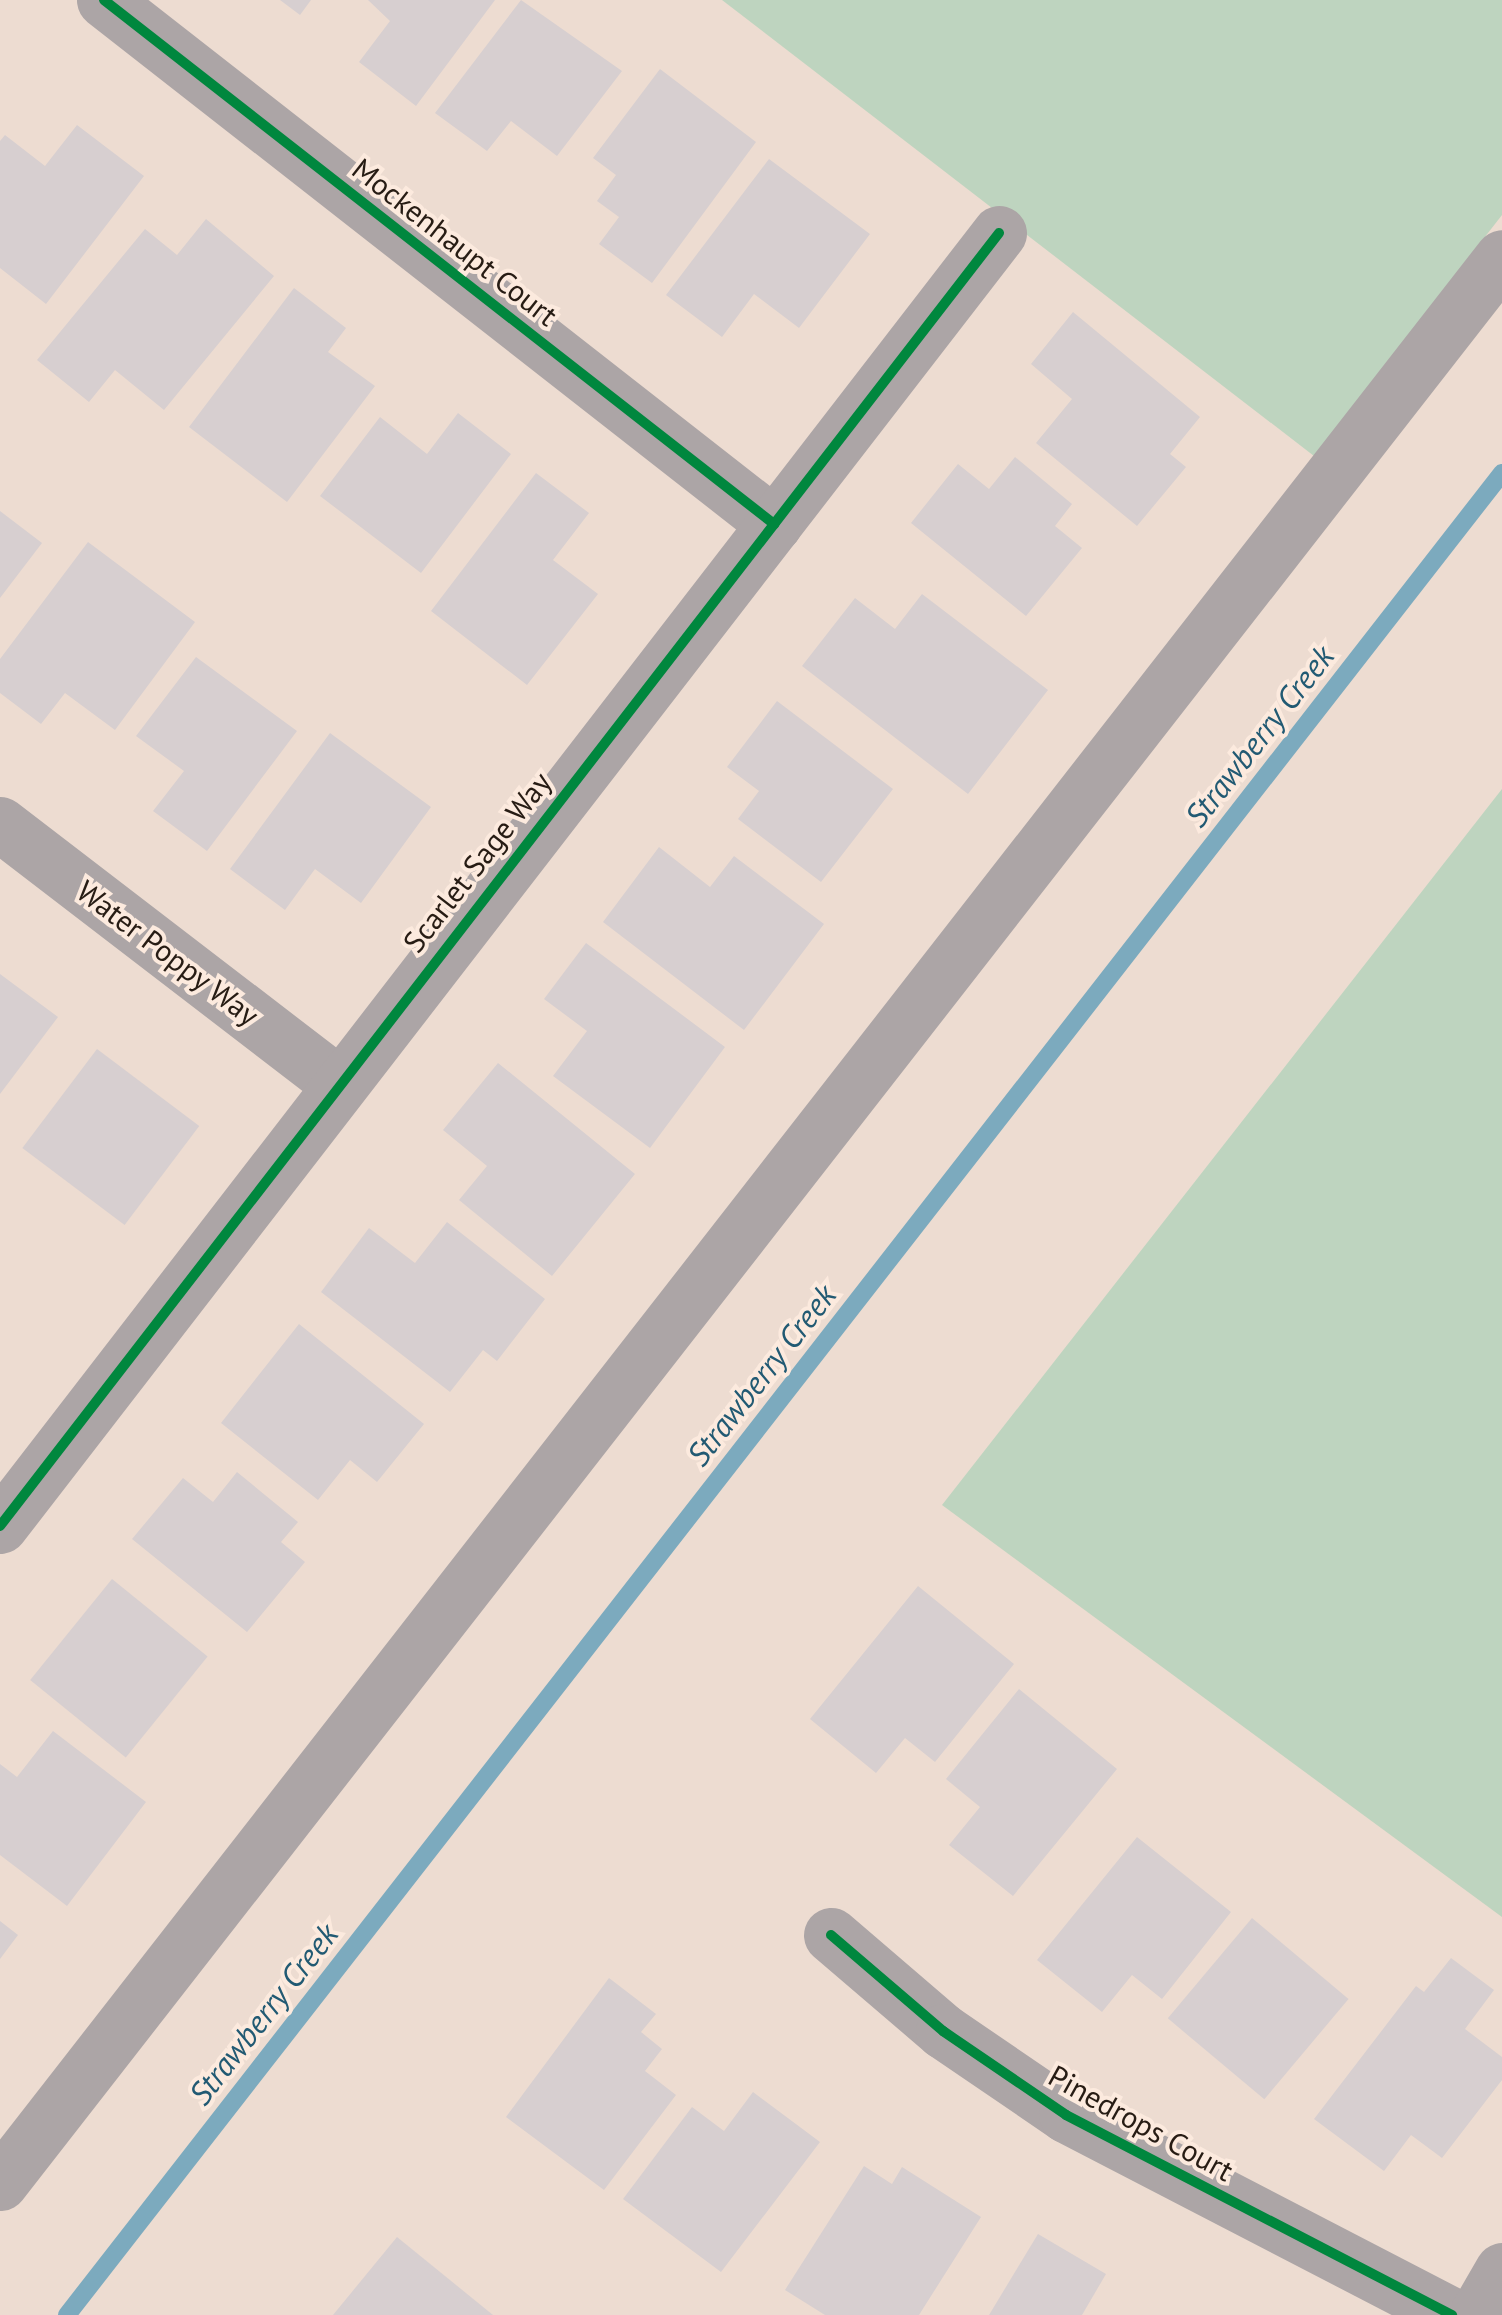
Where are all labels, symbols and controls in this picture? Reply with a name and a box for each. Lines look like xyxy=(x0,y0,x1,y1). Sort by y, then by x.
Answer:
street label: Mockenhaupt Court xyxy=(345,151,565,333)
water label: Strawberry Creek xyxy=(1176,637,1342,835)
street label: Scarlet Sage Way xyxy=(395,764,559,960)
street label: Water Poppy Way xyxy=(69,872,267,1034)
water label: Strawberry Creek xyxy=(678,1276,844,1474)
water label: Strawberry Creek xyxy=(180,1915,346,2113)
street label: Pinedrops Court xyxy=(1042,2057,1240,2189)

